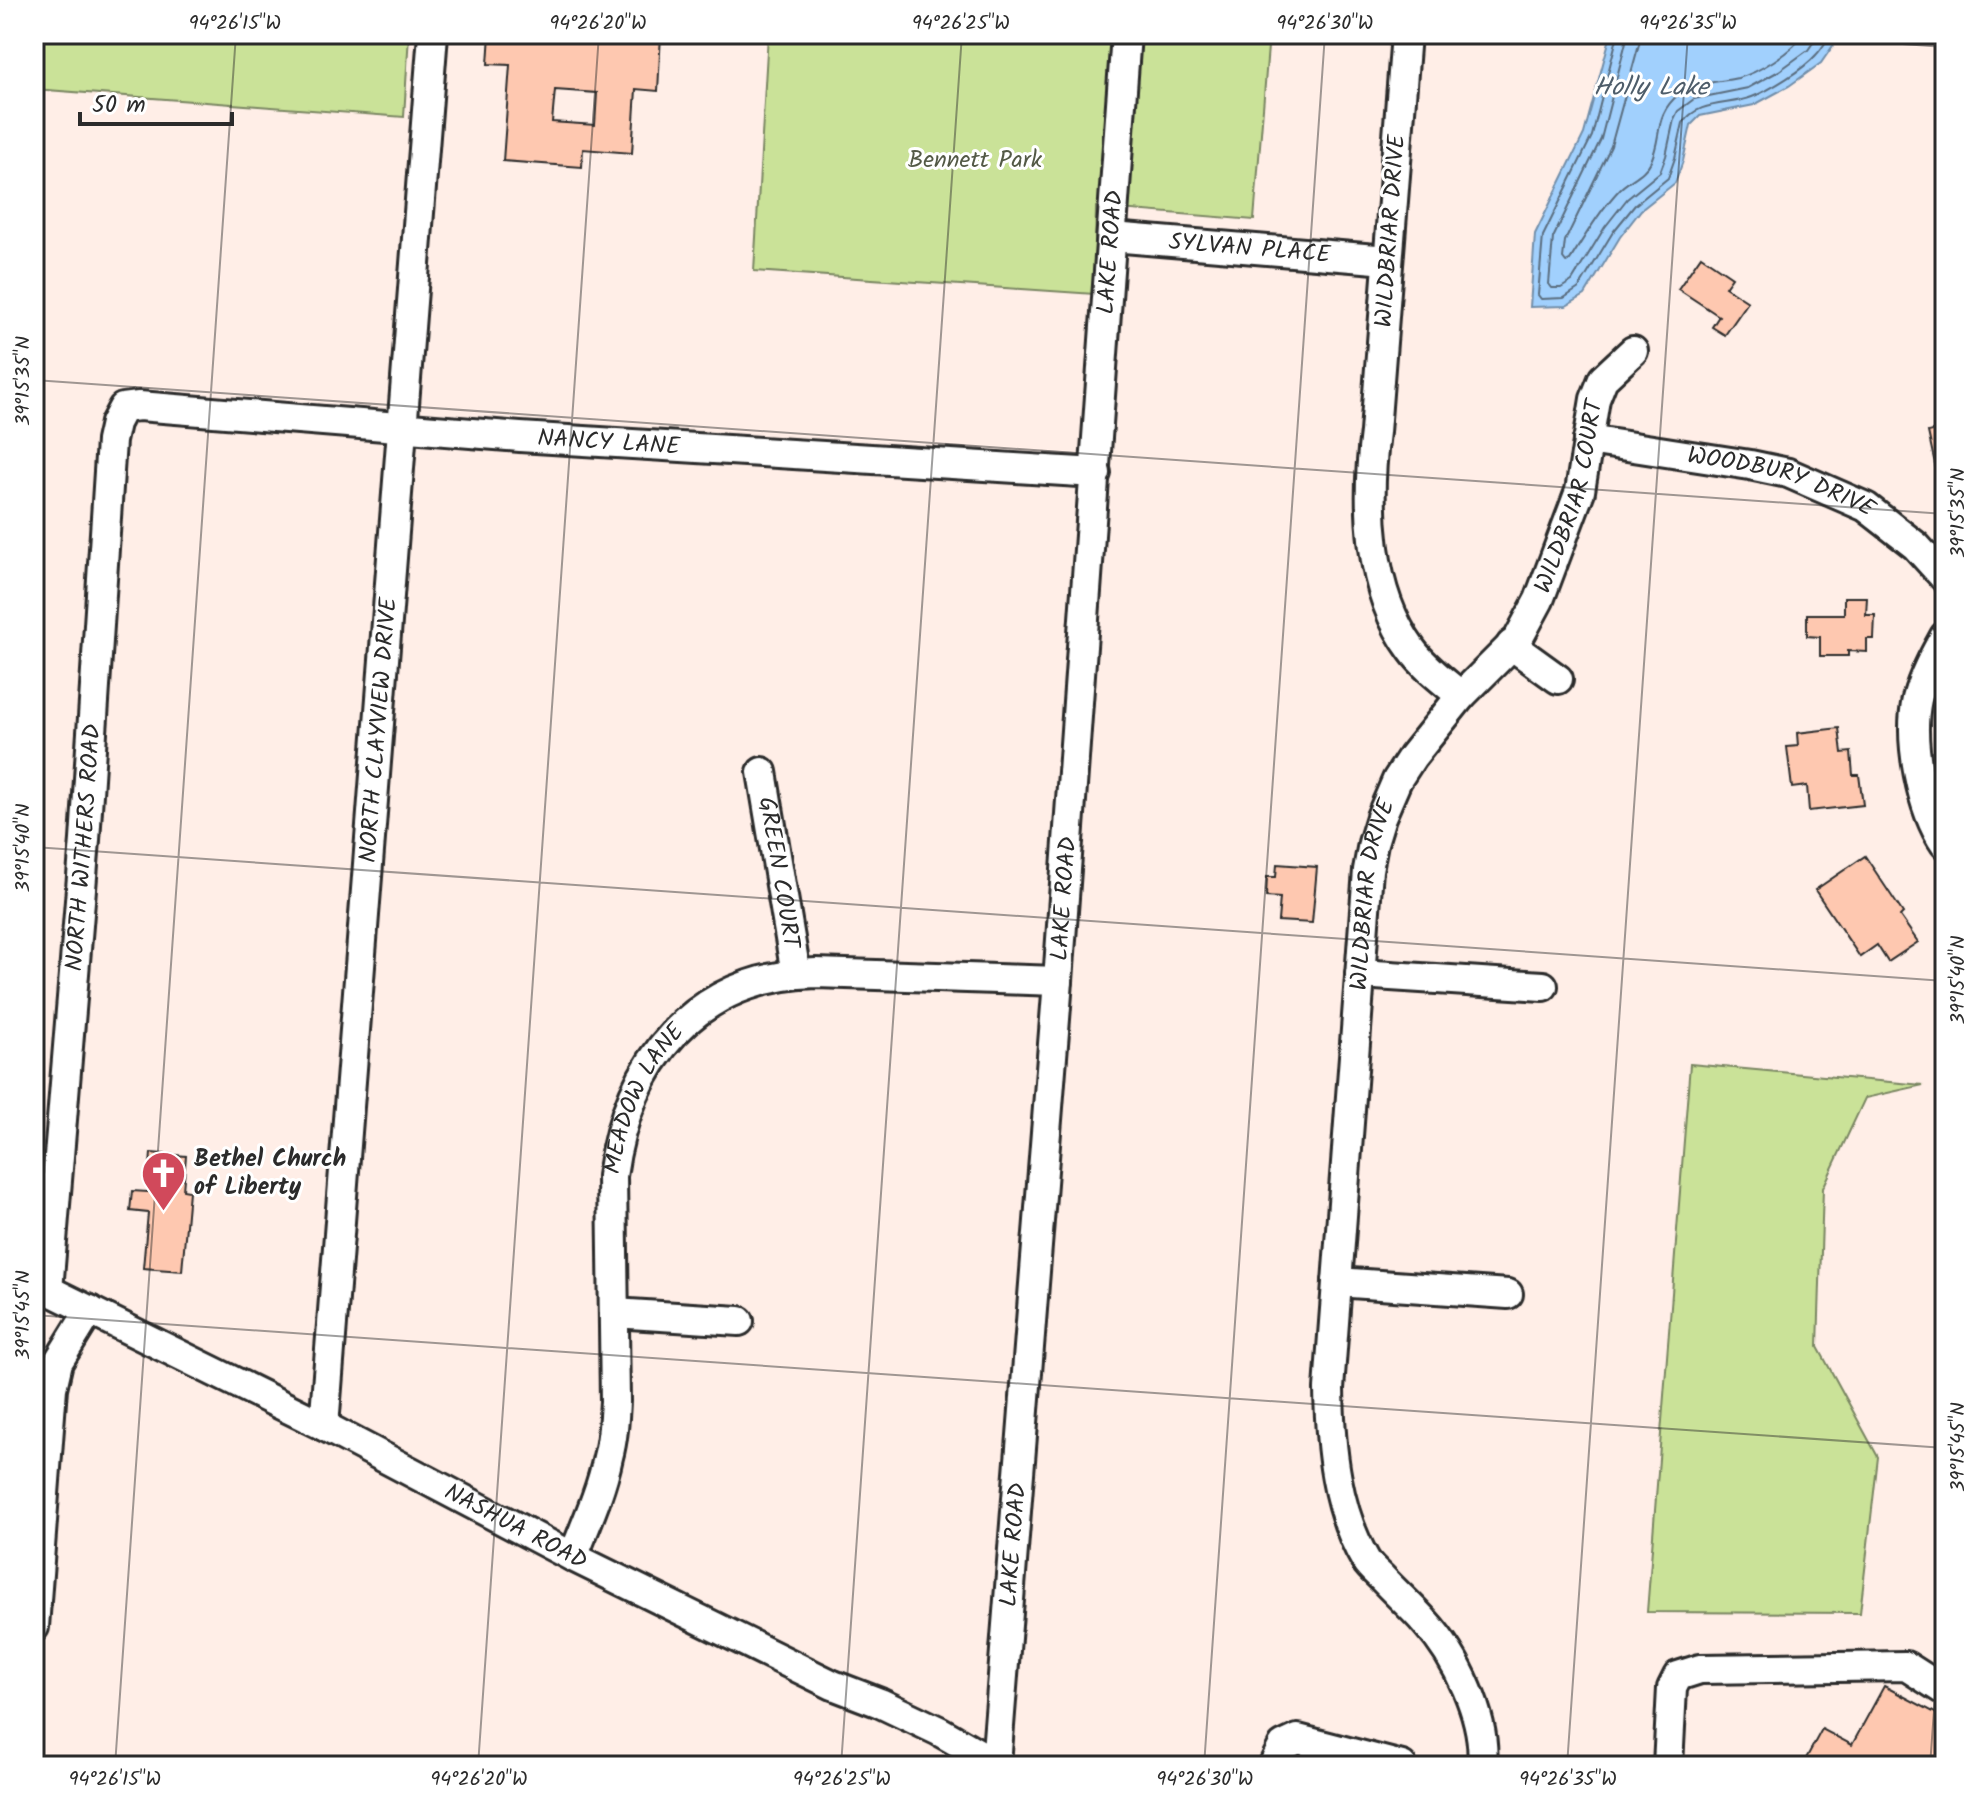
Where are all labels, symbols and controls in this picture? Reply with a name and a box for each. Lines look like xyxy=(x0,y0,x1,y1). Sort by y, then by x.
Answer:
text: 94°26'15"W xyxy=(189,8,281,40)
text: 94°26'20"W xyxy=(549,8,647,40)
text: 94°26'25"W xyxy=(912,8,1010,40)
text: 94°26'30"W xyxy=(1277,8,1373,40)
text: 94°26'35"W xyxy=(1639,8,1737,40)
water label: Holly Lake xyxy=(1594,67,1711,109)
scale bar xyxy=(80,76,232,126)
text: 50 m xyxy=(92,86,146,125)
street label: WILDBRIAR DRIVE xyxy=(1365,132,1417,329)
park label: Bennett Park xyxy=(908,141,1043,180)
street label: LAKE ROAD xyxy=(1086,189,1134,316)
street label: SYLVAN PLACE xyxy=(1167,222,1333,275)
text: 39°15'35"N xyxy=(8,336,40,426)
street label: WILDBRIAR COURT xyxy=(1524,395,1614,599)
street label: NANCY LANE xyxy=(536,419,682,467)
street label: WOODBURY DRIVE xyxy=(1685,436,1885,528)
text: 39°15'35"N xyxy=(1943,468,1975,558)
street label: NORTH CLAYVIEW DRIVE xyxy=(349,595,408,864)
street label: NORTH WITHERS ROAD xyxy=(55,722,112,973)
street label: WILDBRIAR DRIVE xyxy=(1340,792,1407,992)
street label: GREEN COURT xyxy=(747,794,811,953)
text: 39°15'40"N xyxy=(8,803,40,893)
street label: LAKE ROAD xyxy=(1040,835,1088,962)
text: 39°15'40"N xyxy=(1943,935,1975,1025)
street label: MEADOW LANE xyxy=(593,1013,694,1177)
place label: Bethel Church of Liberty xyxy=(194,1140,346,1207)
church icon: Bethel Church of Liberty xyxy=(139,1149,187,1212)
text: 39°15'45"N xyxy=(8,1270,40,1360)
text: 39°15'45"N xyxy=(1943,1402,1975,1492)
street label: NASHUA ROAD xyxy=(437,1473,594,1581)
street label: LAKE ROAD xyxy=(989,1481,1038,1608)
text: 94°26'15"W xyxy=(69,1764,161,1796)
text: 94°26'20"W xyxy=(430,1764,528,1796)
text: 94°26'25"W xyxy=(793,1764,891,1796)
text: 94°26'30"W xyxy=(1157,1764,1253,1796)
text: 94°26'35"W xyxy=(1519,1764,1617,1796)

